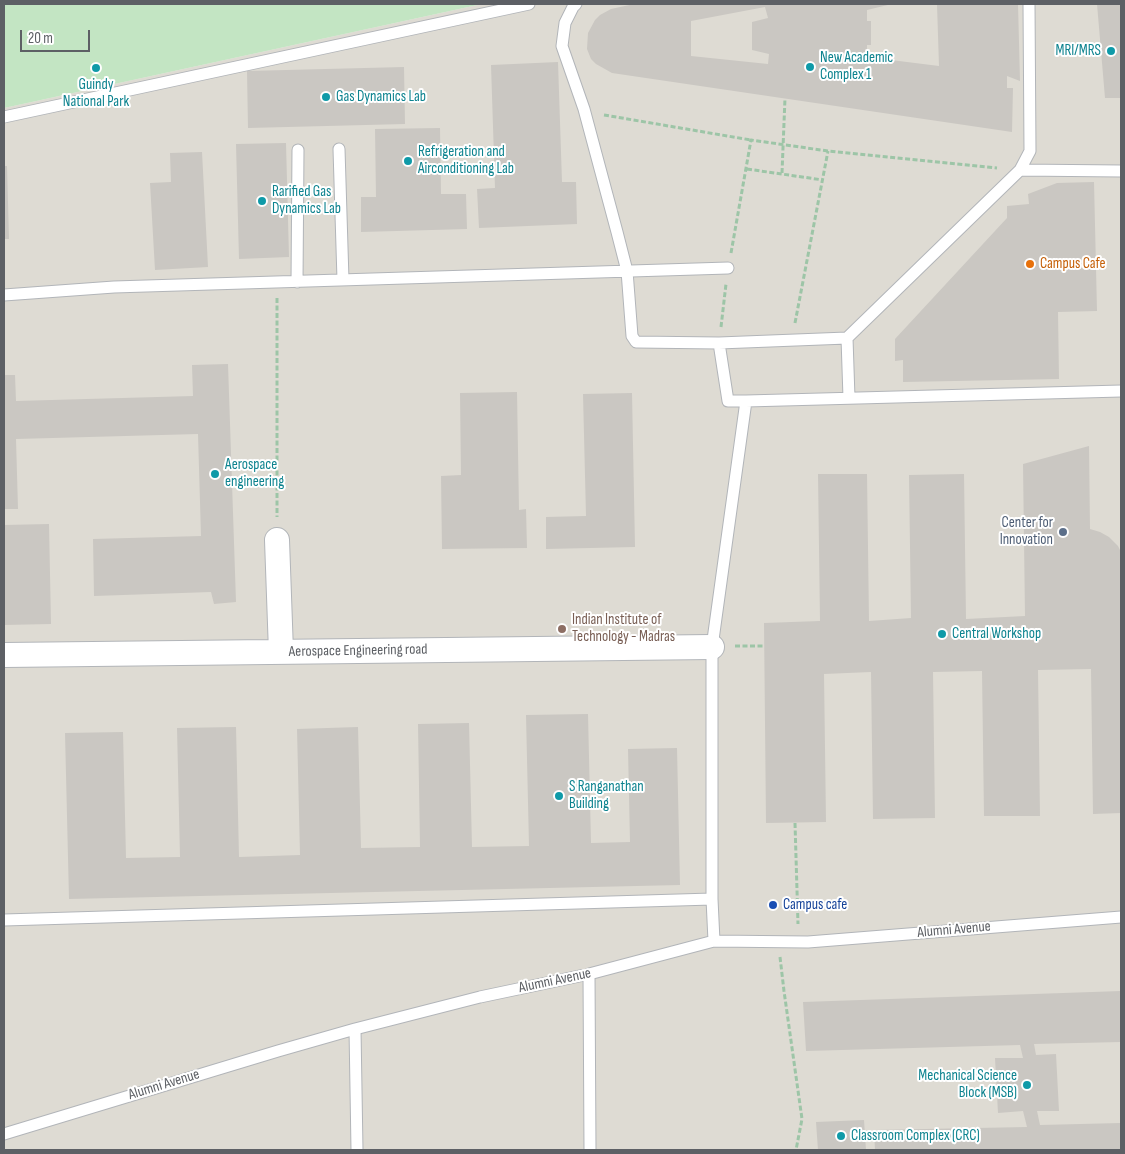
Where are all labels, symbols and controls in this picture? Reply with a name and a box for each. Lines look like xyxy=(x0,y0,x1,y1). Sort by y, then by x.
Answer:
scale bar xyxy=(22,20,92,52)
text: 20 m xyxy=(28,29,53,48)
place label: MRI/MRS xyxy=(1055,42,1101,60)
marker: MRI/MRS xyxy=(1105,45,1117,57)
place label: New Academic Complex 1 xyxy=(820,49,893,84)
marker: New Academic Complex 1 xyxy=(804,61,816,73)
marker: Guindy National Park xyxy=(90,62,102,74)
place label: Guindy National Park xyxy=(63,76,129,111)
place label: Gas Dynamics Lab xyxy=(336,88,426,106)
marker: Gas Dynamics Lab xyxy=(320,91,332,103)
place label: Refrigeration and Airconditioning Lab xyxy=(418,143,514,178)
marker: Refrigeration and Airconditioning Lab xyxy=(402,155,414,167)
place label: Rarified Gas Dynamics Lab xyxy=(272,183,341,218)
marker: Rarified Gas Dynamics Lab xyxy=(256,195,268,207)
place label: Campus Cafe xyxy=(1040,255,1106,273)
marker: Campus Cafe xyxy=(1024,258,1036,270)
place label: Aerospace engineering xyxy=(225,456,284,491)
marker: Aerospace engineering xyxy=(209,468,221,480)
place label: Center for Innovation xyxy=(1000,514,1053,549)
marker: Center for Innovation xyxy=(1057,526,1069,538)
place label: Indian Institute of Technology - Madras xyxy=(572,611,675,646)
marker: Indian Institute of Technology - Madras xyxy=(556,623,568,635)
place label: Central Workshop xyxy=(952,625,1041,643)
marker: Central Workshop xyxy=(936,628,948,640)
street label: Aerospace Engineering road xyxy=(289,641,427,661)
place label: S Ranganathan Building xyxy=(569,778,644,813)
marker: S Ranganathan Building xyxy=(553,790,565,802)
place label: Campus cafe xyxy=(783,896,847,914)
marker: Campus cafe xyxy=(767,899,779,911)
street label: Alumni Avenue xyxy=(917,918,991,942)
street label: Alumni Avenue xyxy=(517,965,593,997)
street label: Alumni Avenue xyxy=(126,1066,202,1104)
place label: Mechanical Science Block (MSB) xyxy=(918,1067,1017,1102)
marker: Mechanical Science Block (MSB) xyxy=(1021,1079,1033,1091)
place label: Classroom Complex (CRC) xyxy=(851,1127,980,1145)
marker: Classroom Complex (CRC) xyxy=(835,1130,847,1142)

